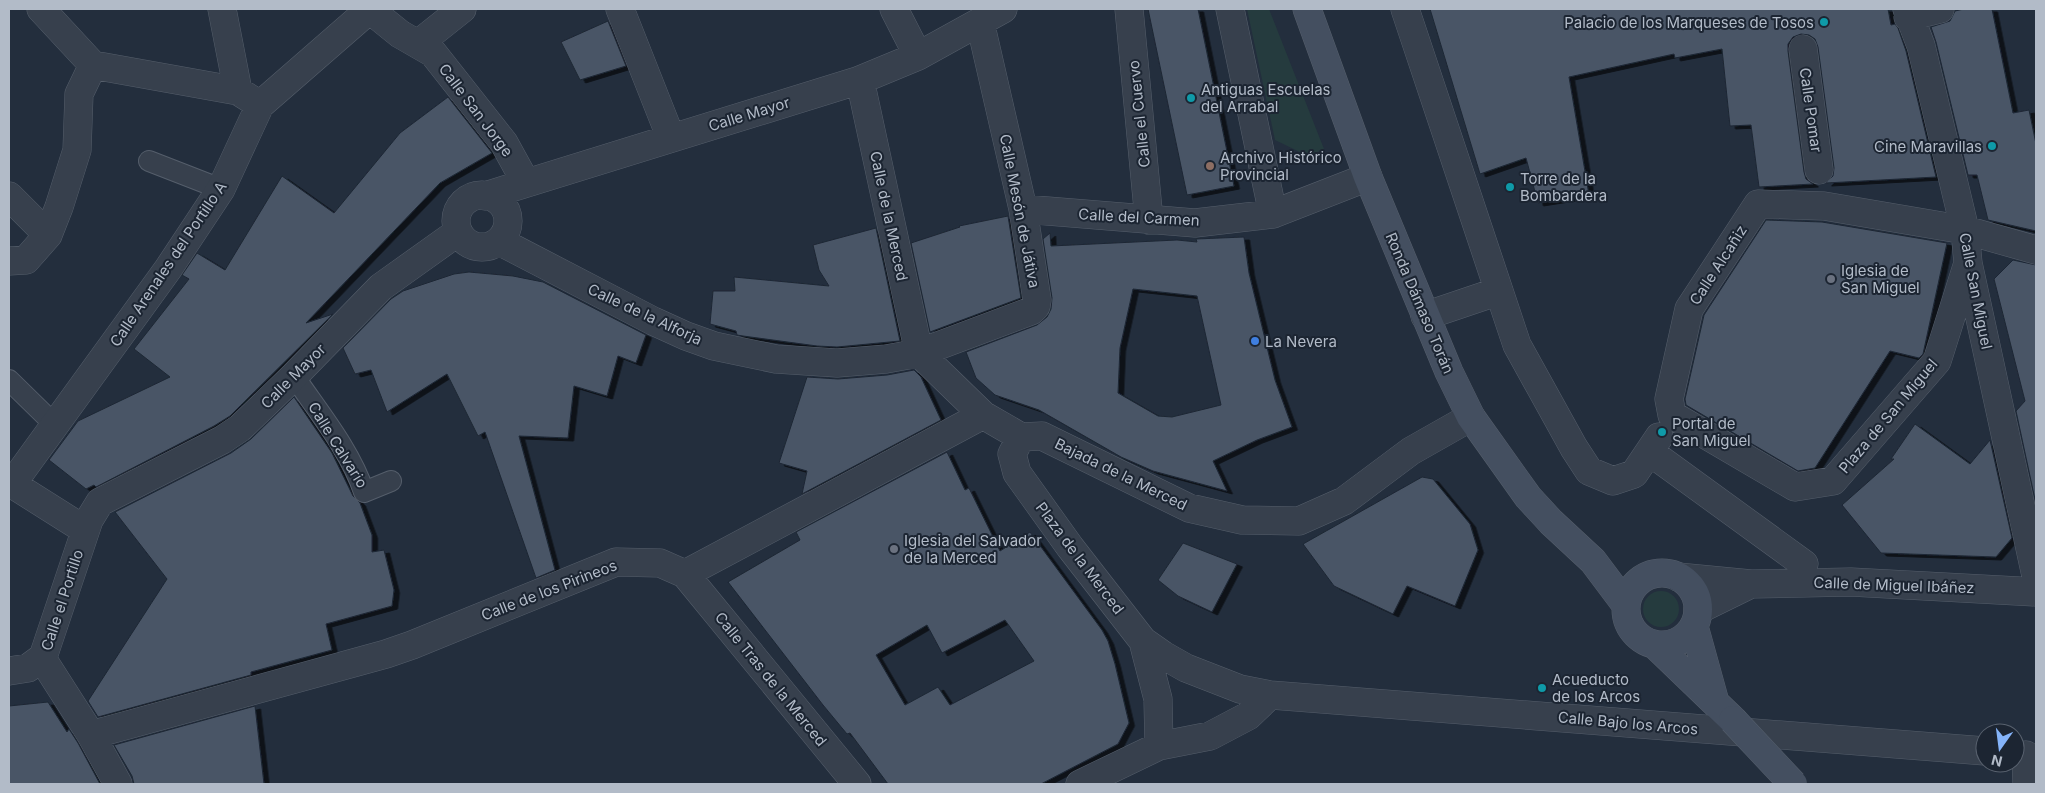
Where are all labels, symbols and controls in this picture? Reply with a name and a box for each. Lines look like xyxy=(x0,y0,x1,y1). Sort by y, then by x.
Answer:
place label: Palacio de los Marqueses de Tosos xyxy=(1564,13,1814,32)
marker: Palacio de los Marqueses de Tosos xyxy=(1818,16,1830,28)
street label: Calle el Cuervo xyxy=(1124,59,1154,169)
street label: Calle San Jorge xyxy=(435,60,517,160)
street label: Calle Pomar xyxy=(1796,66,1826,154)
place label: Antiguas Escuelas del Arrabal xyxy=(1201,80,1331,116)
marker: Antiguas Escuelas del Arrabal xyxy=(1185,92,1197,104)
street label: Calle Mayor xyxy=(706,93,792,135)
street label: Calle Mesón de Játiva xyxy=(996,132,1044,290)
place label: Cine Maravillas xyxy=(1874,137,1982,156)
marker: Cine Maravillas xyxy=(1986,140,1998,152)
place label: Archivo Histórico Provincial xyxy=(1220,148,1342,184)
street label: Calle de la Merced xyxy=(866,149,912,283)
marker: Archivo Histórico Provincial xyxy=(1204,160,1216,172)
place label: Torre de la Bombardera xyxy=(1520,169,1607,205)
street label: Calle Arenales del Portillo A xyxy=(105,178,231,350)
marker: Torre de la Bombardera xyxy=(1504,181,1516,193)
street label: Calle del Carmen xyxy=(1078,204,1200,230)
street label: Calle Alcañiz xyxy=(1685,221,1751,309)
street label: Ronda Dámaso Torán xyxy=(1382,230,1458,376)
street label: Calle San Miguel xyxy=(1955,231,1997,351)
place label: Iglesia de San Miguel xyxy=(1841,261,1920,297)
marker: Iglesia de San Miguel xyxy=(1825,273,1837,285)
street label: Calle de la Alforja xyxy=(585,279,705,349)
place label: La Nevera xyxy=(1265,332,1337,351)
marker: La Nevera xyxy=(1249,335,1261,347)
street label: Calle Mayor xyxy=(257,339,330,412)
street label: Plaza de San Miguel xyxy=(1835,355,1941,477)
street label: Calle Calvario xyxy=(304,398,372,492)
place label: Portal de San Miguel xyxy=(1672,414,1751,450)
marker: Portal de San Miguel xyxy=(1656,426,1668,438)
street label: Bajada de la Merced xyxy=(1052,434,1190,514)
street label: Plaza de la Merced xyxy=(1032,498,1128,618)
place label: Iglesia del Salvador de la Merced xyxy=(904,531,1042,567)
marker: Iglesia del Salvador de la Merced xyxy=(888,543,900,555)
street label: Calle el Portillo xyxy=(37,547,87,653)
street label: Calle de los Pirineos xyxy=(478,555,620,625)
street label: Calle de Miguel Ibáñez xyxy=(1813,573,1975,597)
street label: Calle Tras de la Merced xyxy=(711,608,831,750)
place label: Acueducto de los Arcos xyxy=(1552,670,1640,706)
marker: Acueducto de los Arcos xyxy=(1536,682,1548,694)
street label: Calle Bajo los Arcos xyxy=(1557,707,1699,739)
north arrow xyxy=(1975,723,2025,773)
text: N xyxy=(1990,752,2004,771)

